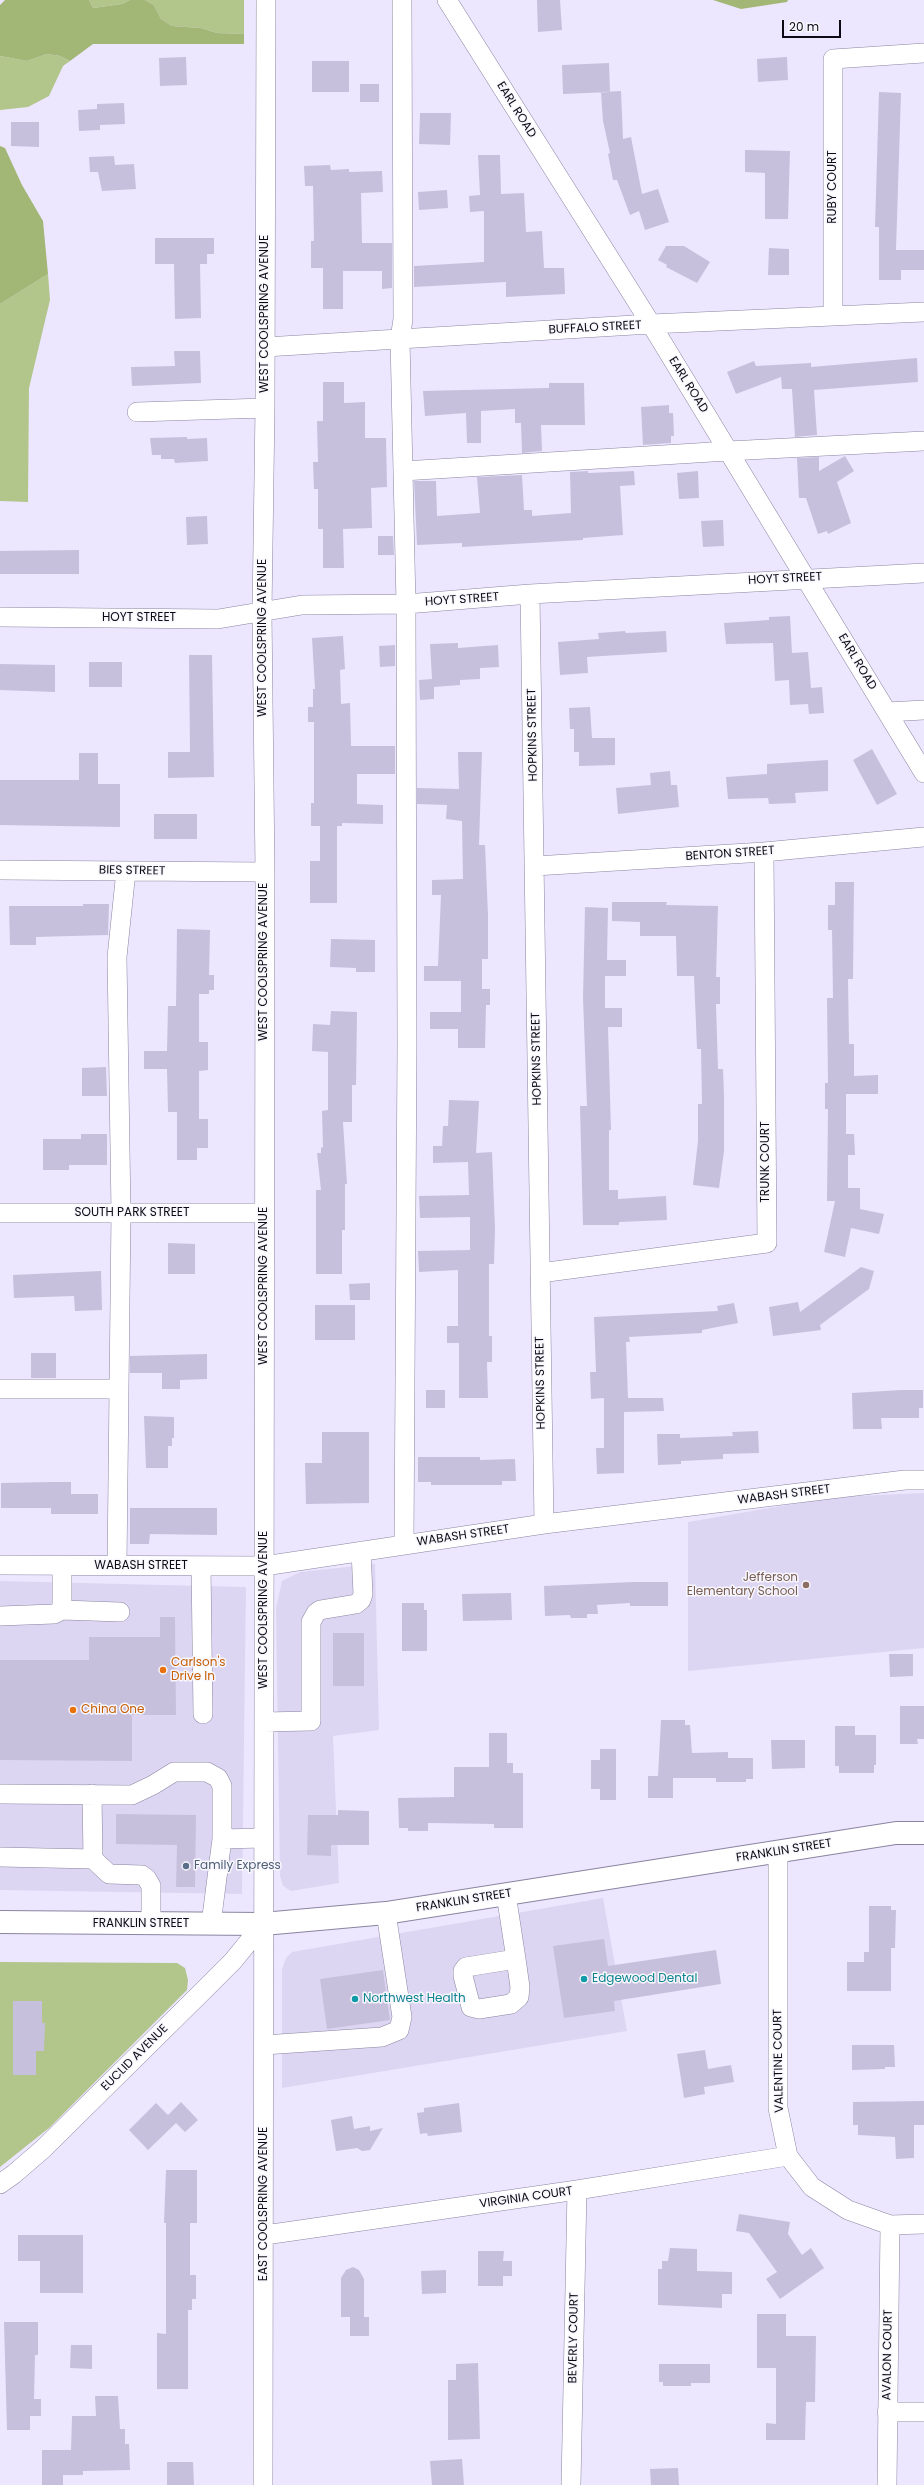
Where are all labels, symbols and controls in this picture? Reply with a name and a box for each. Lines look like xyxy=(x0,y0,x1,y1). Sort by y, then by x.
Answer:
scale bar xyxy=(784,12,843,38)
text: 20 m xyxy=(789,18,819,35)
street label: EARL ROAD xyxy=(493,79,539,141)
street label: RUBY COURT xyxy=(826,150,840,224)
street label: WEST COOLSPRING AVENUE xyxy=(258,235,272,393)
street label: BUFFALO STREET xyxy=(548,318,642,338)
street label: EARL ROAD xyxy=(665,354,711,416)
street label: WEST COOLSPRING AVENUE xyxy=(256,559,270,717)
street label: HOYT STREET xyxy=(748,570,822,588)
street label: HOYT STREET xyxy=(425,590,499,610)
street label: HOYT STREET xyxy=(102,611,176,625)
street label: EARL ROAD xyxy=(835,631,879,693)
street label: HOPKINS STREET xyxy=(525,688,541,782)
street label: BENTON STREET xyxy=(685,844,775,864)
street label: BIES STREET xyxy=(99,863,165,879)
street label: WEST COOLSPRING AVENUE xyxy=(257,883,271,1041)
street label: HOPKINS STREET xyxy=(529,1012,545,1106)
street label: TRUNK COURT xyxy=(759,1121,773,1203)
street label: SOUTH PARK STREET xyxy=(75,1206,189,1220)
street label: WEST COOLSPRING AVENUE xyxy=(257,1207,271,1365)
street label: HOPKINS STREET xyxy=(533,1336,549,1430)
street label: WABASH STREET xyxy=(737,1482,831,1508)
street label: WABASH STREET xyxy=(416,1522,510,1550)
street label: WEST COOLSPRING AVENUE xyxy=(257,1531,271,1689)
street label: WABASH STREET xyxy=(94,1559,188,1573)
place label: Jefferson Elementary School xyxy=(687,1571,798,1599)
marker: Jefferson Elementary School xyxy=(801,1580,811,1590)
place label: Carlson's Drive In xyxy=(171,1656,226,1684)
marker: Carlson's Drive In xyxy=(158,1665,168,1675)
place label: China One xyxy=(81,1703,144,1717)
marker: China One xyxy=(68,1705,78,1715)
street label: FRANKLIN STREET xyxy=(735,1836,833,1866)
place label: Family Express xyxy=(194,1859,281,1873)
marker: Family Express xyxy=(181,1861,191,1871)
street label: FRANKLIN STREET xyxy=(415,1886,513,1916)
street label: FRANKLIN STREET xyxy=(93,1917,189,1931)
place label: Edgewood Dental xyxy=(592,1972,697,1986)
marker: Edgewood Dental xyxy=(579,1974,589,1984)
place label: Northwest Health xyxy=(363,1992,466,2006)
marker: Northwest Health xyxy=(350,1994,360,2004)
street label: VALENTINE COURT xyxy=(771,2009,787,2113)
street label: EUCLID AVENUE xyxy=(99,2022,171,2094)
street label: EAST COOLSPRING AVENUE xyxy=(257,2127,271,2281)
street label: VIRGINIA COURT xyxy=(478,2184,574,2212)
street label: BEVERLY COURT xyxy=(566,2292,582,2384)
street label: AVALON COURT xyxy=(880,2309,896,2401)

